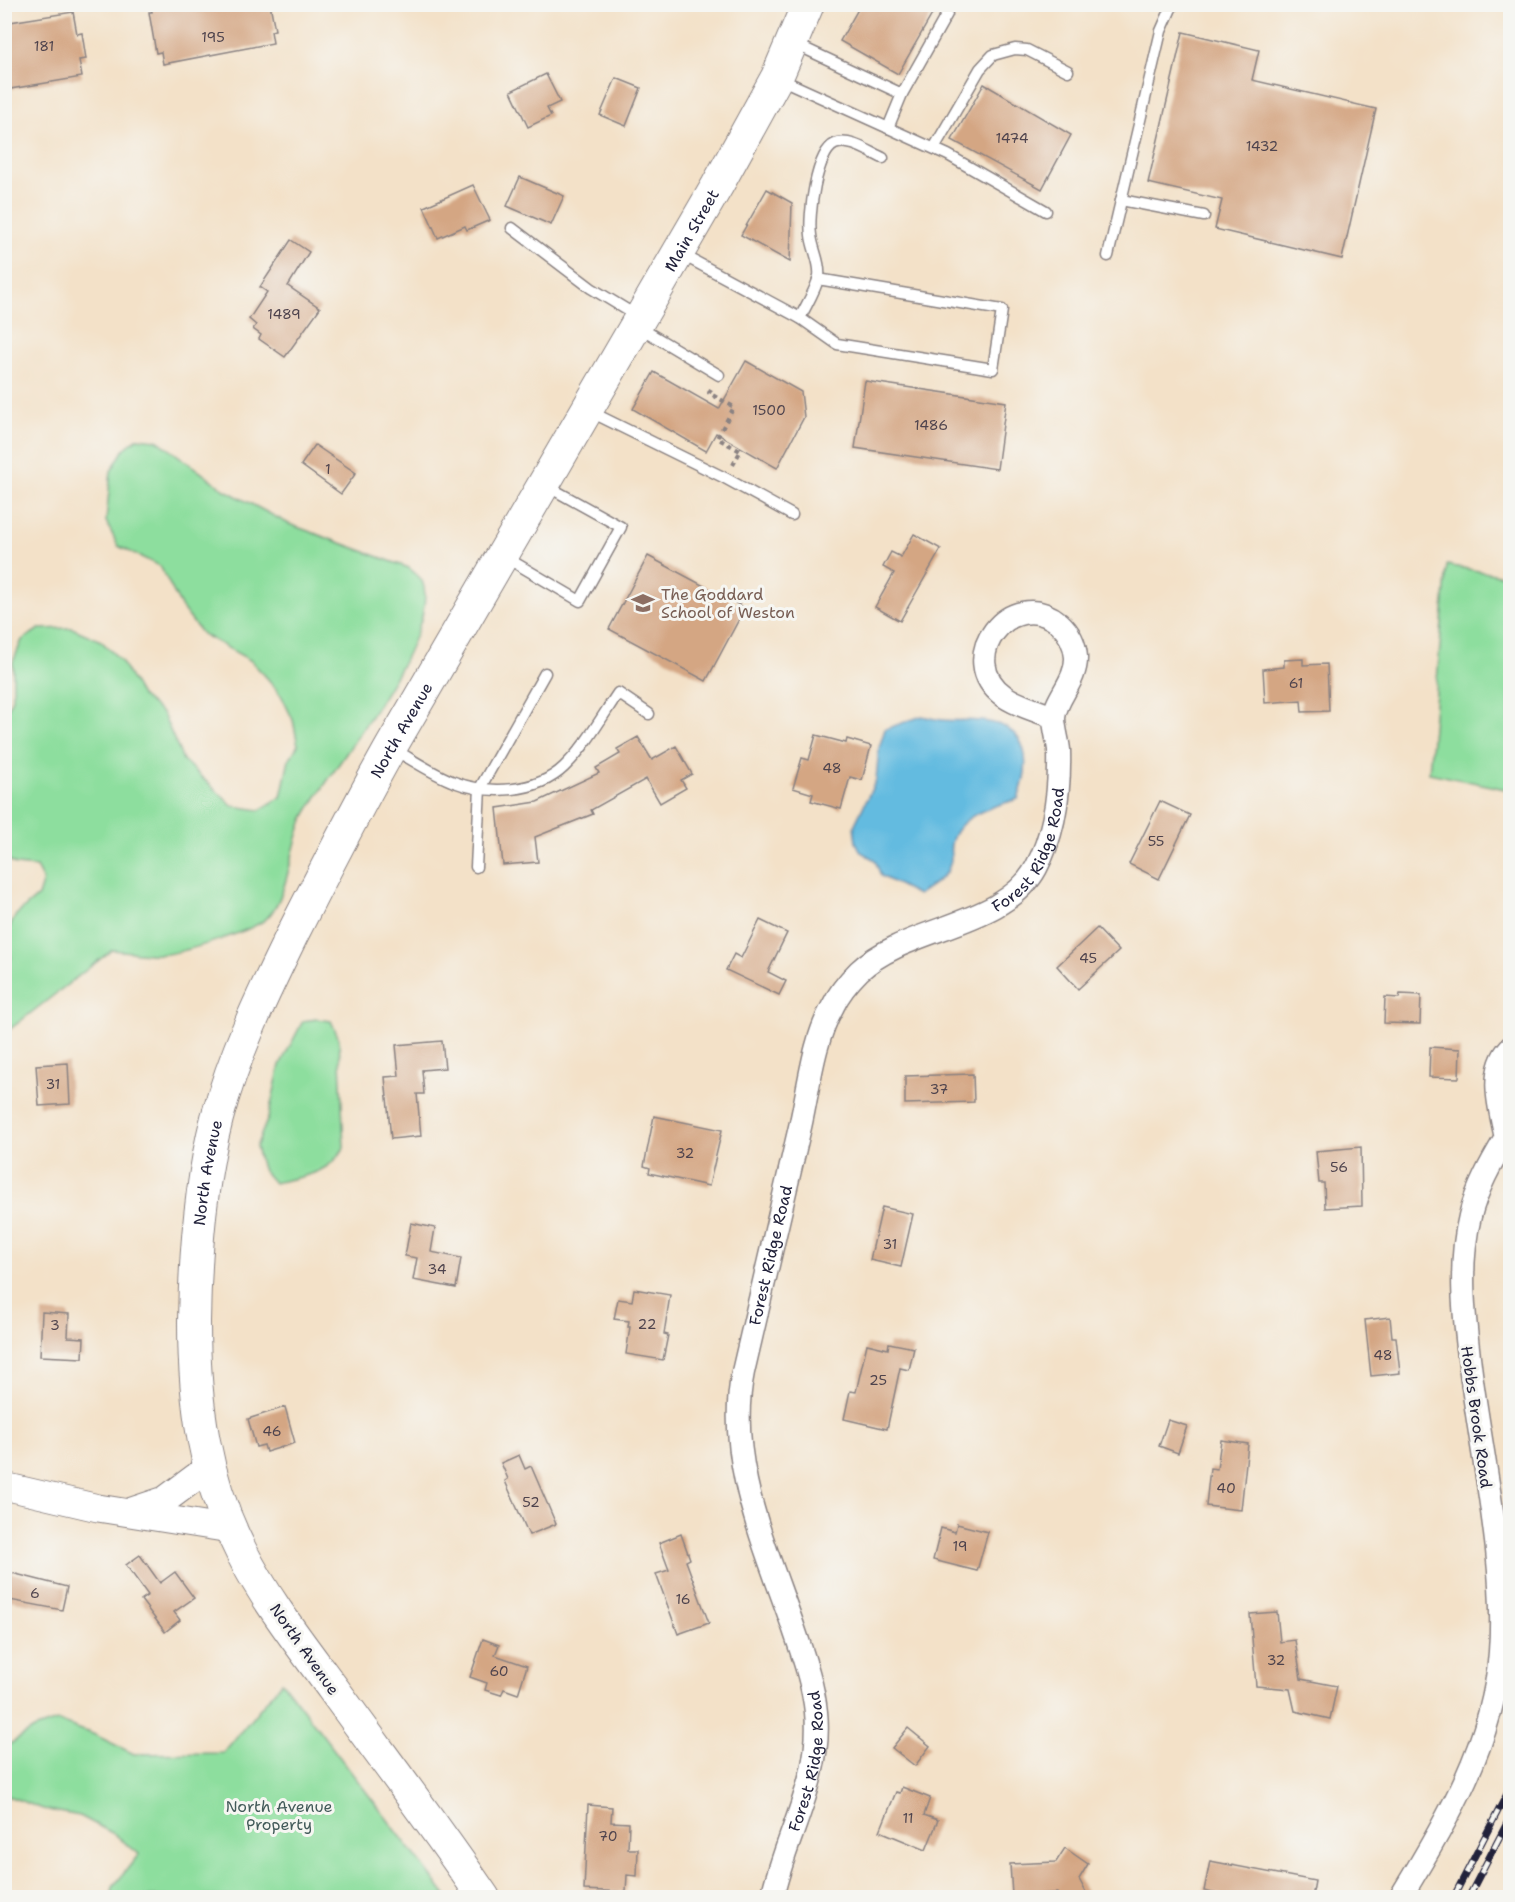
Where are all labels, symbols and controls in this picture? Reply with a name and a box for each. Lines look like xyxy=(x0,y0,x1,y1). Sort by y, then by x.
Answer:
house number: 195 xyxy=(201,28,225,46)
house number: 181 xyxy=(34,37,54,55)
house number: 1474 xyxy=(995,129,1029,147)
house number: 1432 xyxy=(1246,137,1278,155)
street label: Main Street xyxy=(660,185,724,275)
house number: 1489 xyxy=(267,305,301,323)
house number: 1500 xyxy=(752,401,786,419)
house number: 1486 xyxy=(914,416,948,434)
house number: 1 xyxy=(325,460,331,478)
place label: The Goddard School of Weston xyxy=(661,584,795,623)
school or university icon: The Goddard School of Weston xyxy=(630,590,656,616)
house number: 61 xyxy=(1289,674,1303,692)
street label: North Avenue xyxy=(366,679,437,782)
house number: 48 xyxy=(822,759,842,777)
street label: Forest Ridge Road xyxy=(988,787,1069,917)
house number: 55 xyxy=(1148,832,1164,850)
house number: 45 xyxy=(1079,949,1097,967)
house number: 31 xyxy=(46,1075,60,1093)
house number: 37 xyxy=(930,1080,948,1098)
street label: North Avenue xyxy=(189,1118,227,1227)
house number: 32 xyxy=(676,1144,694,1162)
house number: 56 xyxy=(1330,1158,1348,1176)
street label: Forest Ridge Road xyxy=(744,1183,797,1327)
house number: 31 xyxy=(883,1235,897,1253)
house number: 34 xyxy=(427,1260,447,1278)
house number: 22 xyxy=(638,1315,656,1333)
house number: 3 xyxy=(50,1316,60,1334)
street label: Hobbs Brook Road xyxy=(1456,1345,1497,1490)
house number: 48 xyxy=(1373,1346,1393,1364)
house number: 25 xyxy=(869,1371,887,1389)
house number: 46 xyxy=(262,1422,282,1440)
house number: 40 xyxy=(1216,1479,1236,1497)
house number: 52 xyxy=(522,1493,540,1511)
house number: 19 xyxy=(952,1537,968,1555)
house number: 6 xyxy=(30,1584,40,1602)
house number: 16 xyxy=(675,1590,691,1608)
street label: North Avenue xyxy=(265,1599,344,1699)
house number: 32 xyxy=(1267,1651,1285,1669)
house number: 60 xyxy=(489,1662,509,1680)
street label: Forest Ridge Road xyxy=(784,1689,828,1835)
park label: North Avenue Property xyxy=(225,1796,333,1835)
house number: 11 xyxy=(902,1809,914,1827)
house number: 70 xyxy=(598,1827,618,1845)

